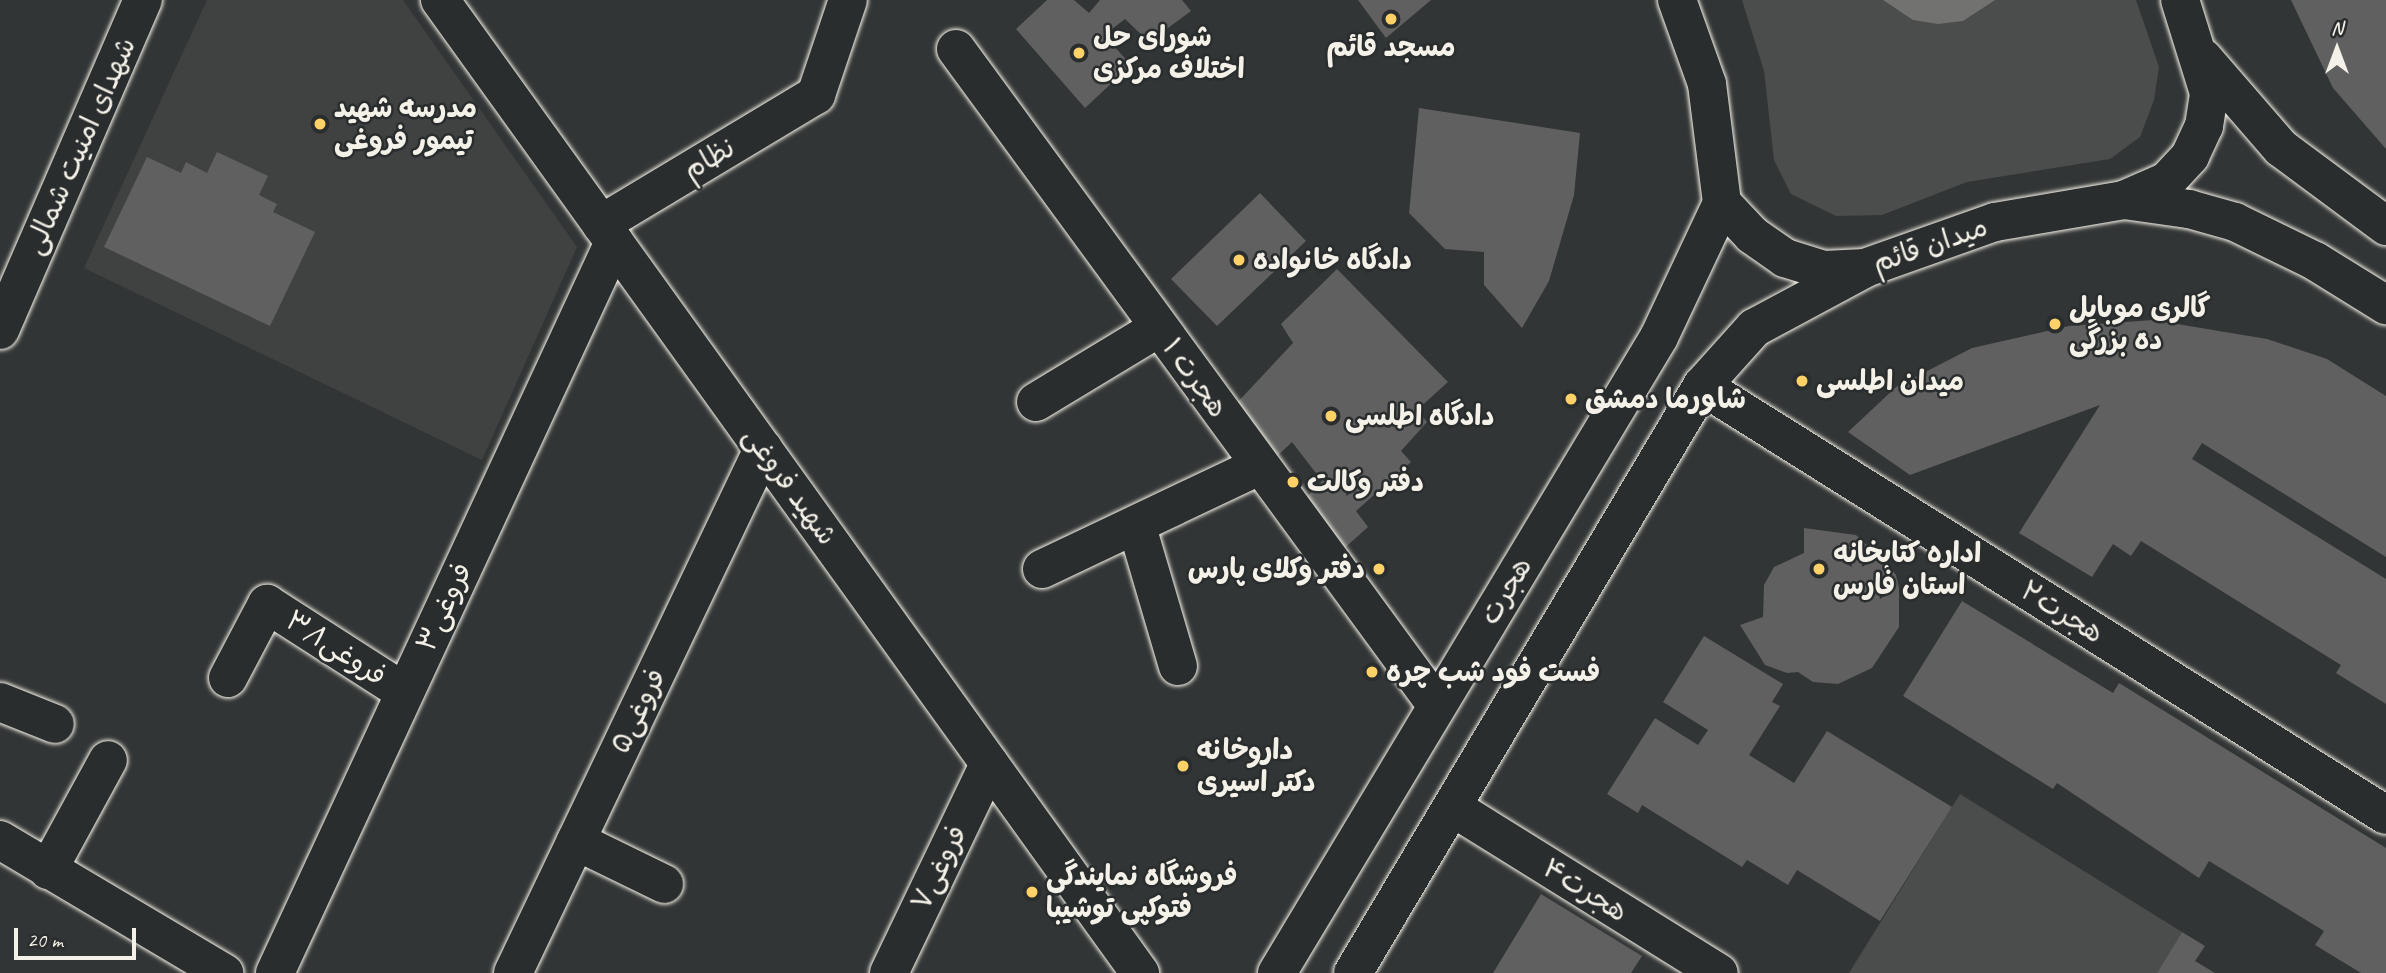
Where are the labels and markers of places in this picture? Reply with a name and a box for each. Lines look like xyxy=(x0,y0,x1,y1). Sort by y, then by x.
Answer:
marker: مسجد قائم xyxy=(1383,11,1399,27)
place label: شورای حل اختلاف مرکزی xyxy=(1093,20,1245,86)
place label: مسجد قائم xyxy=(1326,30,1456,64)
marker: شورای حل اختلاف مرکزی xyxy=(1071,45,1087,61)
place label: مدرسه شهید تیمور فروغی xyxy=(334,91,477,157)
marker: مدرسه شهید تیمور فروغی xyxy=(312,116,328,132)
place label: دادگاه خانواده xyxy=(1253,243,1412,277)
marker: دادگاه خانواده xyxy=(1231,252,1247,268)
place label: گالری موبایل ده بزرگی xyxy=(2069,291,2210,357)
marker: گالری موبایل ده بزرگی xyxy=(2047,316,2063,332)
place label: میدان اطلسی xyxy=(1816,364,1964,398)
marker: میدان اطلسی xyxy=(1794,373,1810,389)
place label: شاورما دمشق xyxy=(1585,382,1746,416)
marker: شاورما دمشق xyxy=(1563,391,1579,407)
place label: دادگاه اطلسی xyxy=(1345,399,1494,433)
marker: دادگاه اطلسی xyxy=(1323,408,1339,424)
place label: دفتر وکالت xyxy=(1307,465,1424,499)
marker: دفتر وکالت xyxy=(1285,474,1301,490)
place label: اداره کتابخانه استان فارس xyxy=(1833,536,1981,602)
place label: دفتر وکلای پارس xyxy=(1188,552,1365,586)
marker: دفتر وکلای پارس xyxy=(1371,561,1387,577)
marker: اداره کتابخانه استان فارس xyxy=(1811,561,1827,577)
place label: فست فود شب چره xyxy=(1386,655,1600,689)
marker: فست فود شب چره xyxy=(1364,664,1380,680)
place label: داروخانه دکتر اسیری xyxy=(1197,733,1316,799)
marker: داروخانه دکتر اسیری xyxy=(1175,758,1191,774)
place label: فروشگاه نمایندگی فتوکپی توشیبا xyxy=(1046,859,1238,925)
marker: فروشگاه نمایندگی فتوکپی توشیبا xyxy=(1024,884,1040,900)

